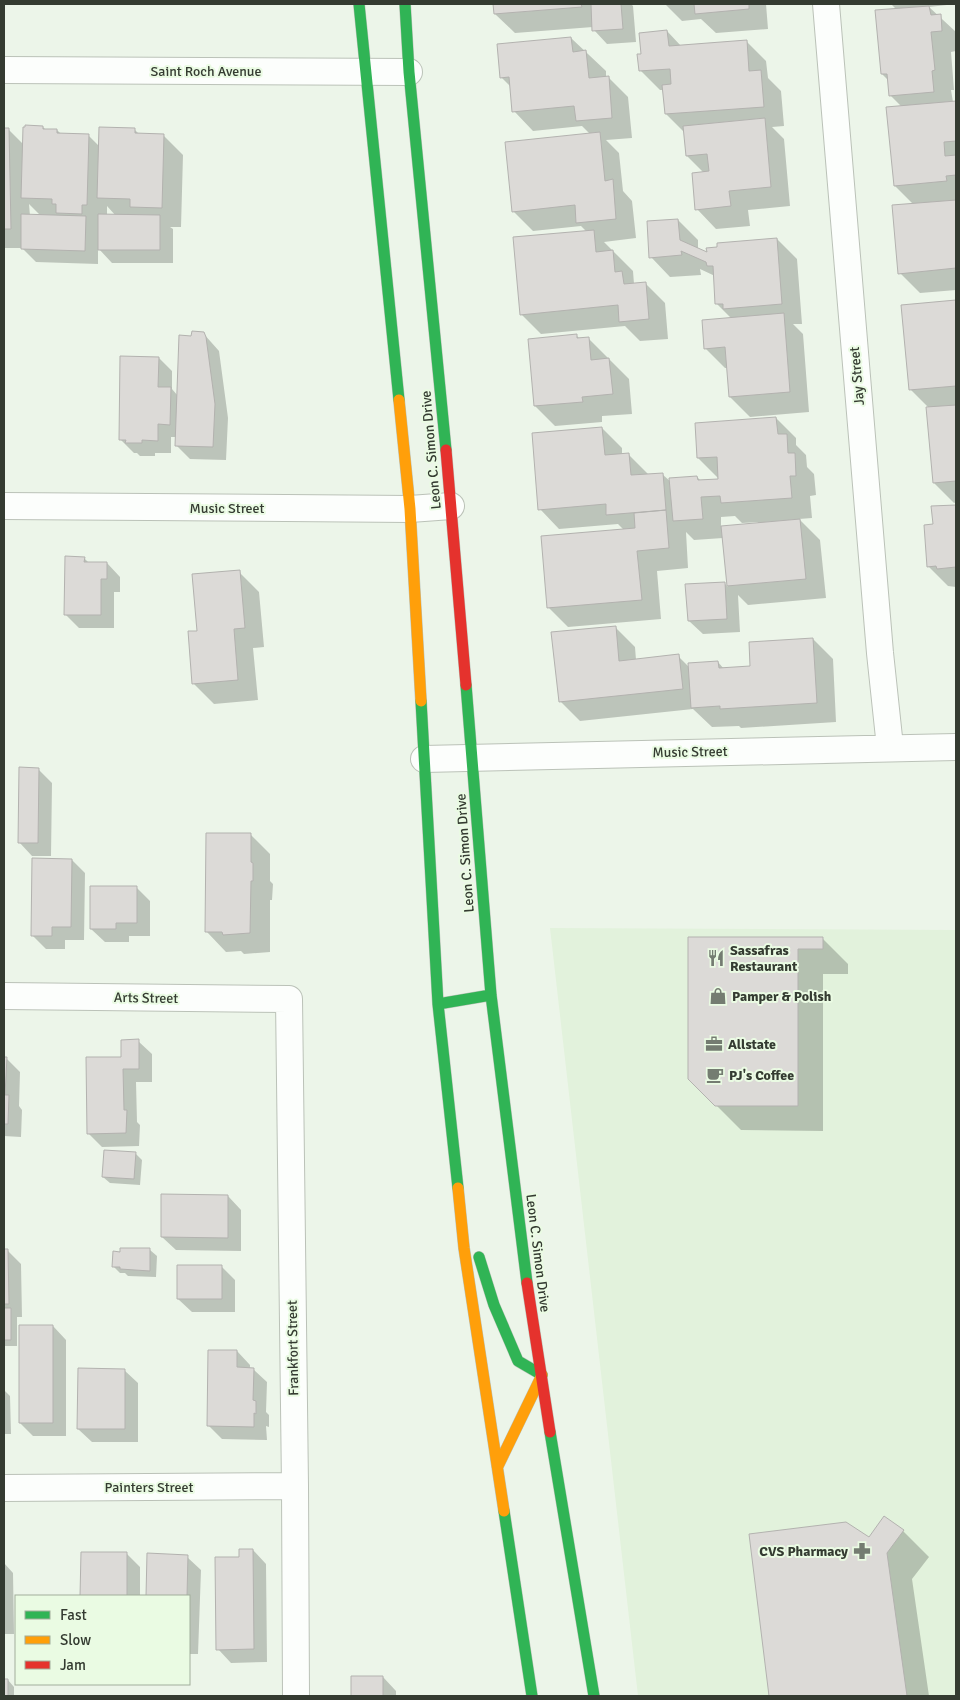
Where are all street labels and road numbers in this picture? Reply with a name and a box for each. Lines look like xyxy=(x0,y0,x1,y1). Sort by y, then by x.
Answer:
street label: Saint Roch Avenue xyxy=(151,63,261,80)
street label: Jay Street xyxy=(846,346,868,406)
street label: Leon C. Simon Drive xyxy=(417,390,445,510)
street label: Music Street xyxy=(189,500,265,517)
street label: Music Street xyxy=(652,743,728,761)
street label: Leon C. Simon Drive xyxy=(452,793,478,913)
street label: Arts Street xyxy=(114,989,179,1007)
street label: Leon C. Simon Drive xyxy=(522,1193,554,1313)
street label: Frankfort Street xyxy=(284,1300,302,1396)
street label: Painters Street xyxy=(105,1479,193,1496)

